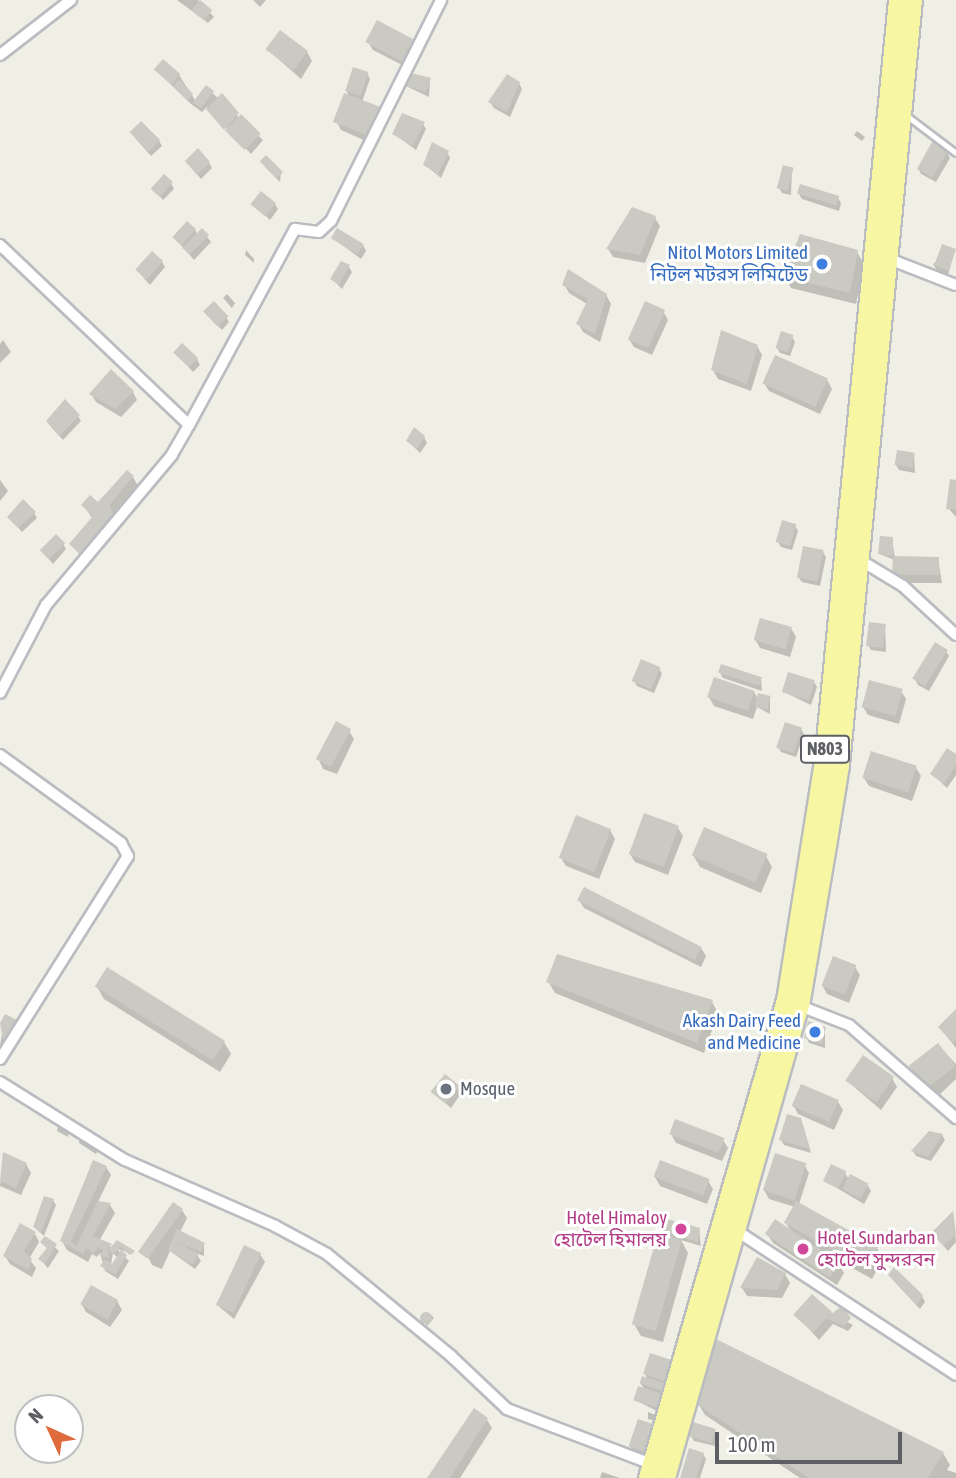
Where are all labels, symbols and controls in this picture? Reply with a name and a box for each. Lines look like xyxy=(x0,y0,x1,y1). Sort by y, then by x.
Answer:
place label: Nitol Motors Limited নিটল মটরস লিমিটেড xyxy=(650,242,808,286)
marker: Nitol Motors Limited নিটল মটরস লিমিটেড xyxy=(814,256,830,272)
road number: N803 xyxy=(799,734,851,764)
place label: Akash Dairy Feed and Medicine xyxy=(683,1010,801,1054)
marker: Akash Dairy Feed and Medicine xyxy=(807,1024,823,1040)
place label: Mosque xyxy=(460,1078,515,1100)
marker: Mosque xyxy=(438,1081,454,1097)
place label: Hotel Himaloy হোটেল হিমালয় xyxy=(554,1207,667,1251)
marker: Hotel Himaloy হোটেল হিমালয় xyxy=(673,1221,689,1237)
place label: Hotel Sundarban হোটেল সুন্দরবন xyxy=(817,1227,935,1271)
marker: Hotel Sundarban হোটেল সুন্দরবন xyxy=(795,1241,811,1257)
north arrow xyxy=(14,1394,84,1464)
text: N xyxy=(24,1404,47,1427)
scale bar xyxy=(718,1418,905,1462)
text: 100 m xyxy=(728,1432,776,1456)

